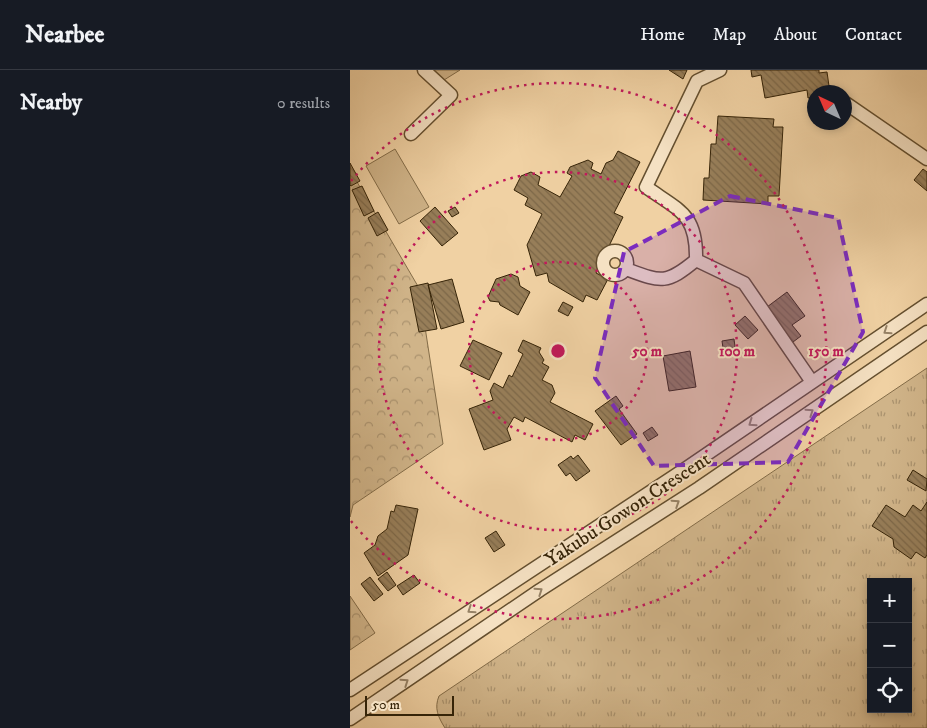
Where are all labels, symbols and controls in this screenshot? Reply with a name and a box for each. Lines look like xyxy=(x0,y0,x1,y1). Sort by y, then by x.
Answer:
text: Nearbee xyxy=(25,20,104,50)
text: Home xyxy=(640,24,685,46)
text: Map xyxy=(713,24,746,46)
text: About xyxy=(774,24,817,46)
text: Contact xyxy=(845,24,902,46)
north arrow xyxy=(807,85,852,130)
text: Nearby xyxy=(20,90,82,116)
text: 0 results xyxy=(277,93,330,113)
one-way arrow xyxy=(883,325,893,334)
centre of rings xyxy=(549,342,567,360)
text: 50 m xyxy=(631,342,663,361)
text: 100 m xyxy=(719,342,756,361)
text: 150 m xyxy=(808,342,844,361)
one-way arrow xyxy=(805,409,814,418)
one-way arrow xyxy=(749,417,758,426)
street label: Yakubu Gowon Crescent xyxy=(540,447,716,573)
one-way arrow xyxy=(670,499,679,509)
map controls xyxy=(867,578,912,713)
button: + xyxy=(867,578,912,623)
one-way arrow xyxy=(534,587,543,597)
one-way arrow xyxy=(468,604,477,613)
button: − xyxy=(867,623,912,668)
button: locate xyxy=(867,668,912,713)
one-way arrow xyxy=(399,679,409,688)
scale bar xyxy=(365,693,454,716)
text: 50 m xyxy=(372,696,400,714)

